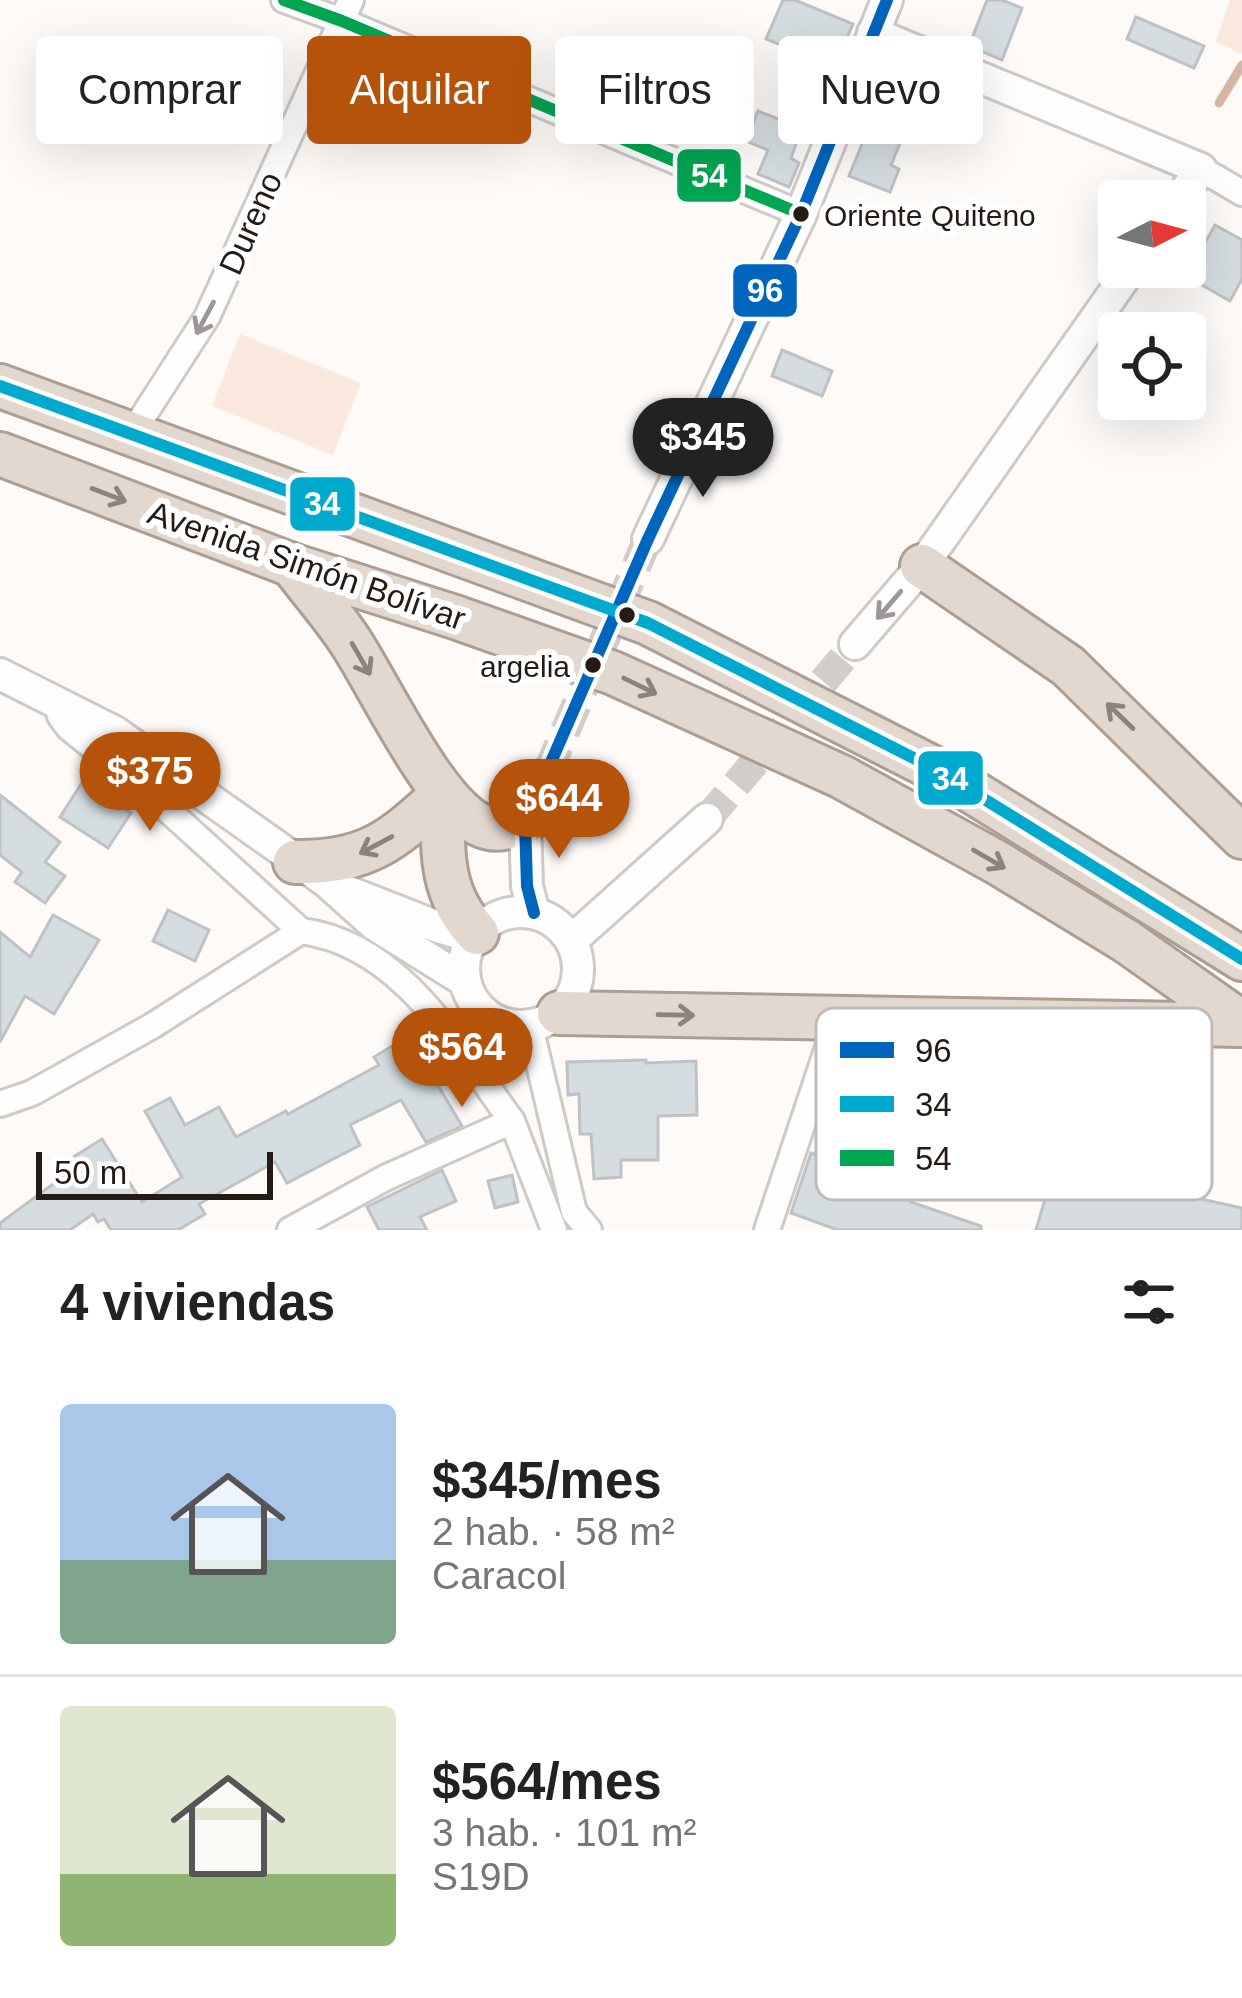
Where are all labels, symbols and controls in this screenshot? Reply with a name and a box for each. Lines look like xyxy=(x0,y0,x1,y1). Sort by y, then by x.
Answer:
chip: Comprar xyxy=(36,36,283,144)
chip: Alquilar xyxy=(307,36,531,144)
chip: Filtros xyxy=(555,36,754,144)
chip: Nuevo xyxy=(778,36,983,144)
line badge: 54 xyxy=(675,147,743,204)
text: 54 xyxy=(691,157,728,194)
street label: Dureno xyxy=(212,166,289,280)
north arrow xyxy=(1098,180,1206,288)
map controls xyxy=(1098,180,1206,420)
place label: Oriente Quiteno xyxy=(824,199,1036,232)
marker: Oriente Quiteno xyxy=(790,203,812,225)
line badge: 96 xyxy=(731,262,799,319)
text: 96 xyxy=(747,272,783,309)
one-way arrow xyxy=(193,300,216,335)
button: locate xyxy=(1098,312,1206,420)
pin: $345 xyxy=(632,398,774,500)
text: $345 xyxy=(660,415,746,458)
line badge: 34 xyxy=(288,475,357,533)
text: 34 xyxy=(304,485,341,522)
one-way arrow xyxy=(90,486,127,508)
street label: Avenida Simón Bolívar xyxy=(143,494,470,637)
one-way arrow xyxy=(876,589,903,620)
unlabelled marker xyxy=(616,604,638,626)
one-way arrow xyxy=(349,641,373,676)
place label: argelia xyxy=(480,650,570,683)
marker: argelia xyxy=(582,654,604,676)
one-way arrow xyxy=(621,676,657,698)
one-way arrow xyxy=(1105,702,1135,730)
pin: $375 xyxy=(79,732,221,834)
text: $375 xyxy=(107,749,193,792)
line badge: 34 xyxy=(916,749,985,807)
pin: $644 xyxy=(488,759,630,861)
text: 34 xyxy=(932,760,969,797)
text: $644 xyxy=(516,776,602,819)
one-way arrow xyxy=(359,835,395,858)
one-way arrow xyxy=(971,847,1006,871)
one-way arrow xyxy=(656,1003,695,1026)
pin: $564 xyxy=(391,1008,533,1110)
legend xyxy=(816,1008,1212,1200)
text: $564 xyxy=(419,1025,505,1068)
text: 96 xyxy=(915,1032,952,1069)
text: 34 xyxy=(915,1086,952,1123)
text: 54 xyxy=(915,1140,952,1177)
scale bar xyxy=(36,1146,273,1199)
text: 50 m xyxy=(54,1154,127,1191)
icon: filters xyxy=(1116,1269,1182,1335)
text: 4 viviendas xyxy=(60,1274,335,1331)
icon: home xyxy=(156,1452,300,1596)
text: $345/mes xyxy=(432,1452,662,1509)
text: 2 hab. · 58 m² xyxy=(432,1510,675,1553)
text: Caracol xyxy=(432,1554,566,1597)
text: $564/mes xyxy=(432,1753,662,1810)
icon: home xyxy=(156,1754,300,1898)
text: 3 hab. · 101 m² xyxy=(432,1811,696,1854)
text: S19D xyxy=(432,1855,530,1898)

